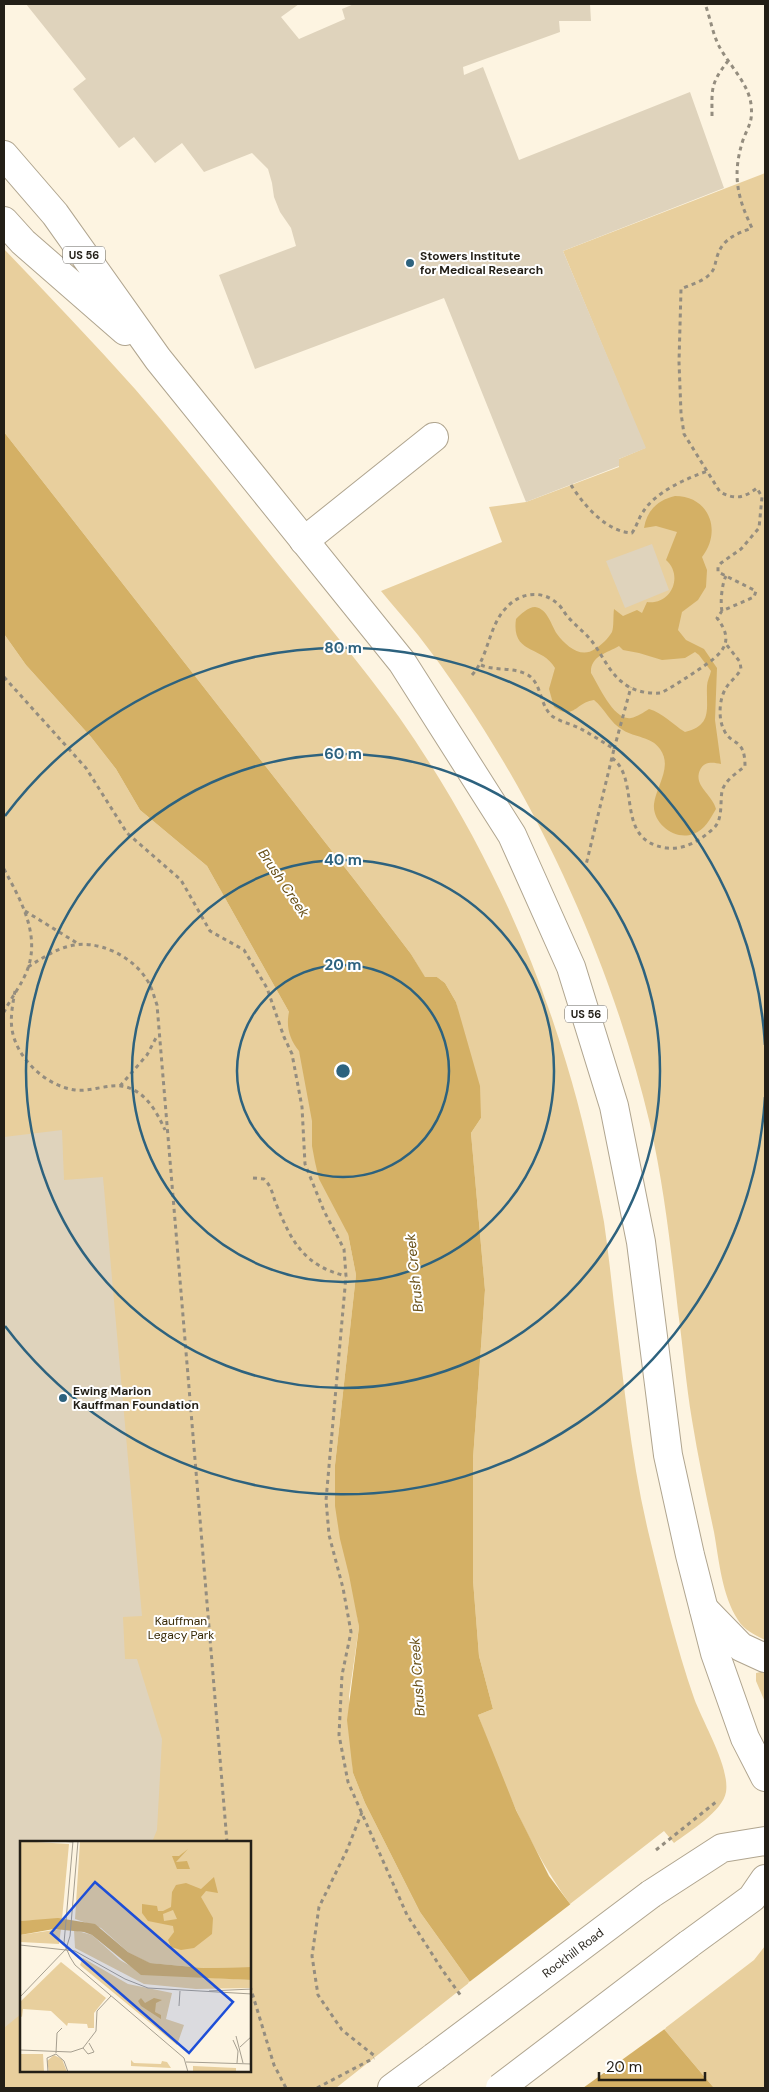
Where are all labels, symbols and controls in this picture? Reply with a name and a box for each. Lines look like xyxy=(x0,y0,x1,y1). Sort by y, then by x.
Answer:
road number: US 56 xyxy=(63,246,105,264)
place label: Stowers Institute for Medical Research xyxy=(420,248,543,278)
marker: Stowers Institute for Medical Research xyxy=(404,257,416,269)
text: 80 m xyxy=(324,638,362,658)
text: 60 m xyxy=(324,744,362,764)
water label: Brush Creek xyxy=(254,845,314,921)
text: 40 m xyxy=(324,850,362,870)
text: 20 m xyxy=(325,955,361,975)
road number: US 56 xyxy=(565,1006,607,1022)
centre of rings xyxy=(334,1062,352,1080)
water label: Brush Creek xyxy=(401,1232,427,1313)
place label: Ewing Marion Kauffman Foundation xyxy=(73,1383,199,1413)
marker: Ewing Marion Kauffman Foundation xyxy=(57,1392,69,1404)
park label: Kauffman Legacy Park xyxy=(148,1613,214,1643)
water label: Brush Creek xyxy=(405,1636,429,1717)
inset map xyxy=(20,1841,251,2072)
street label: Rockhill Road xyxy=(539,1925,607,1981)
scale bar xyxy=(599,2050,705,2082)
text: 20 m xyxy=(606,2057,642,2077)

